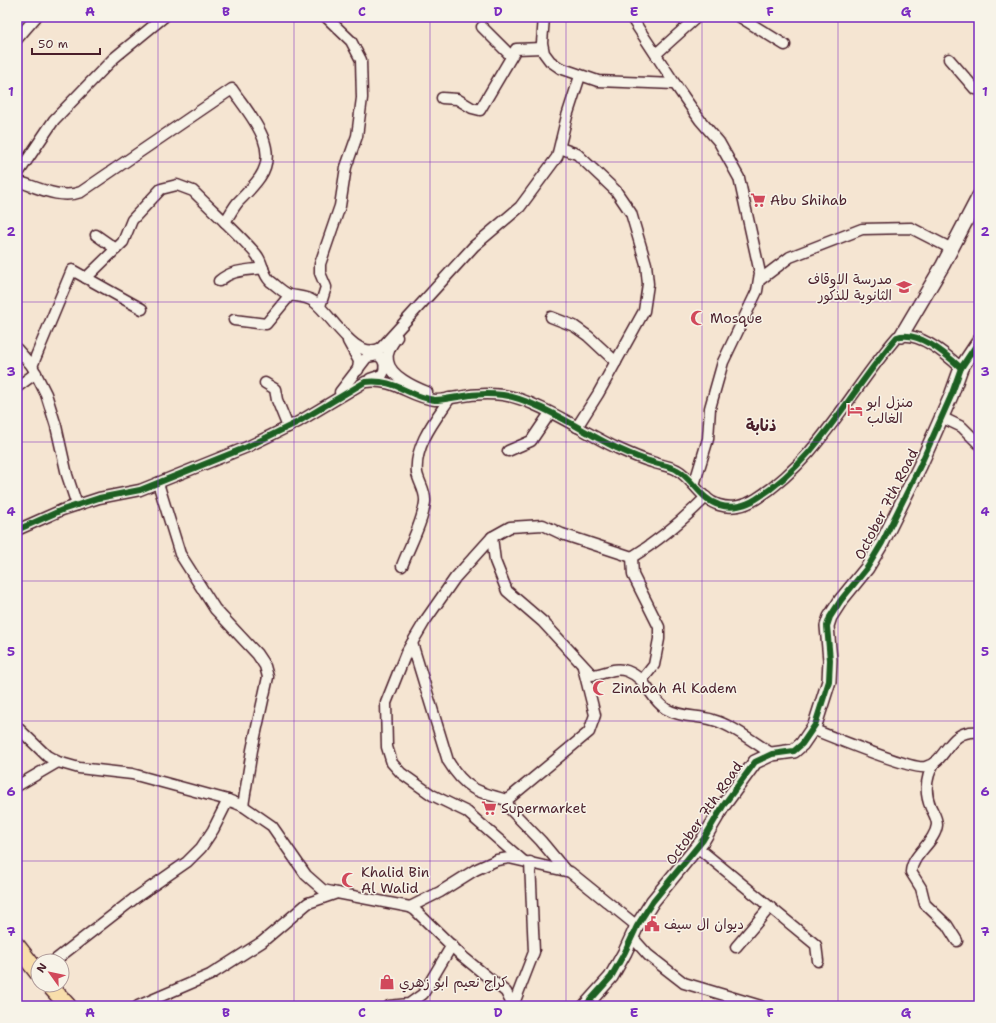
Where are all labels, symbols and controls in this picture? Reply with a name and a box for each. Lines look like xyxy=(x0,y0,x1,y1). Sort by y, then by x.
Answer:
text: A xyxy=(85,3,95,20)
text: B xyxy=(222,3,230,20)
text: C xyxy=(358,3,366,20)
text: D xyxy=(493,3,503,20)
text: E xyxy=(630,3,639,20)
text: F xyxy=(766,3,774,20)
text: G xyxy=(901,3,912,20)
scale bar xyxy=(32,30,100,56)
text: 50 m xyxy=(38,36,68,52)
text: 1 xyxy=(8,83,14,100)
text: 1 xyxy=(982,83,988,100)
supermarket icon: Abu Shihab xyxy=(749,191,767,209)
place label: Abu Shihab xyxy=(770,191,847,209)
text: 2 xyxy=(6,223,16,240)
text: 2 xyxy=(980,223,990,240)
place label: مدرسة الاوقاف الثانوية للذكور xyxy=(808,270,892,305)
school or university icon: مدرسة الاوقاف الثانوية للذكور xyxy=(895,278,913,296)
mosque icon: Mosque xyxy=(689,309,707,327)
place label: Mosque xyxy=(710,309,763,327)
text: 3 xyxy=(6,363,16,380)
text: 3 xyxy=(980,363,990,380)
place label: منزل ابو الغالب xyxy=(866,393,913,427)
hotel icon: منزل ابو الغالب xyxy=(846,401,864,419)
district label: ذنابة xyxy=(746,415,776,436)
street label: October 7th Road xyxy=(850,445,922,563)
text: 4 xyxy=(6,503,16,520)
text: 4 xyxy=(980,503,990,520)
text: 5 xyxy=(7,643,15,660)
text: 5 xyxy=(981,643,989,660)
mosque icon: Zinabah Al Kadem xyxy=(591,679,609,697)
place label: Zinabah Al Kadem xyxy=(612,679,737,697)
street label: October 7th Road xyxy=(662,758,746,868)
text: 6 xyxy=(6,783,16,800)
text: 6 xyxy=(980,783,990,800)
supermarket icon: Supermarket xyxy=(480,799,498,817)
place label: Supermarket xyxy=(501,799,586,817)
place label: Khalid Bin Al Walid xyxy=(361,863,430,897)
mosque icon: Khalid Bin Al Walid xyxy=(340,871,358,889)
public building icon: ديوان ال سيف xyxy=(643,915,661,933)
place label: ديوان ال سيف xyxy=(664,915,744,933)
text: 7 xyxy=(6,923,16,940)
text: 7 xyxy=(980,923,990,940)
north arrow xyxy=(30,953,70,993)
text: N xyxy=(33,960,51,976)
shop icon: كراج نعيم ابو زهري xyxy=(378,973,396,991)
place label: كراج نعيم ابو زهري xyxy=(399,973,508,993)
text: A xyxy=(85,1004,95,1021)
text: B xyxy=(222,1004,230,1021)
text: C xyxy=(358,1004,366,1021)
text: D xyxy=(493,1004,503,1021)
text: E xyxy=(630,1004,639,1021)
text: F xyxy=(766,1004,774,1021)
text: G xyxy=(901,1004,912,1021)

